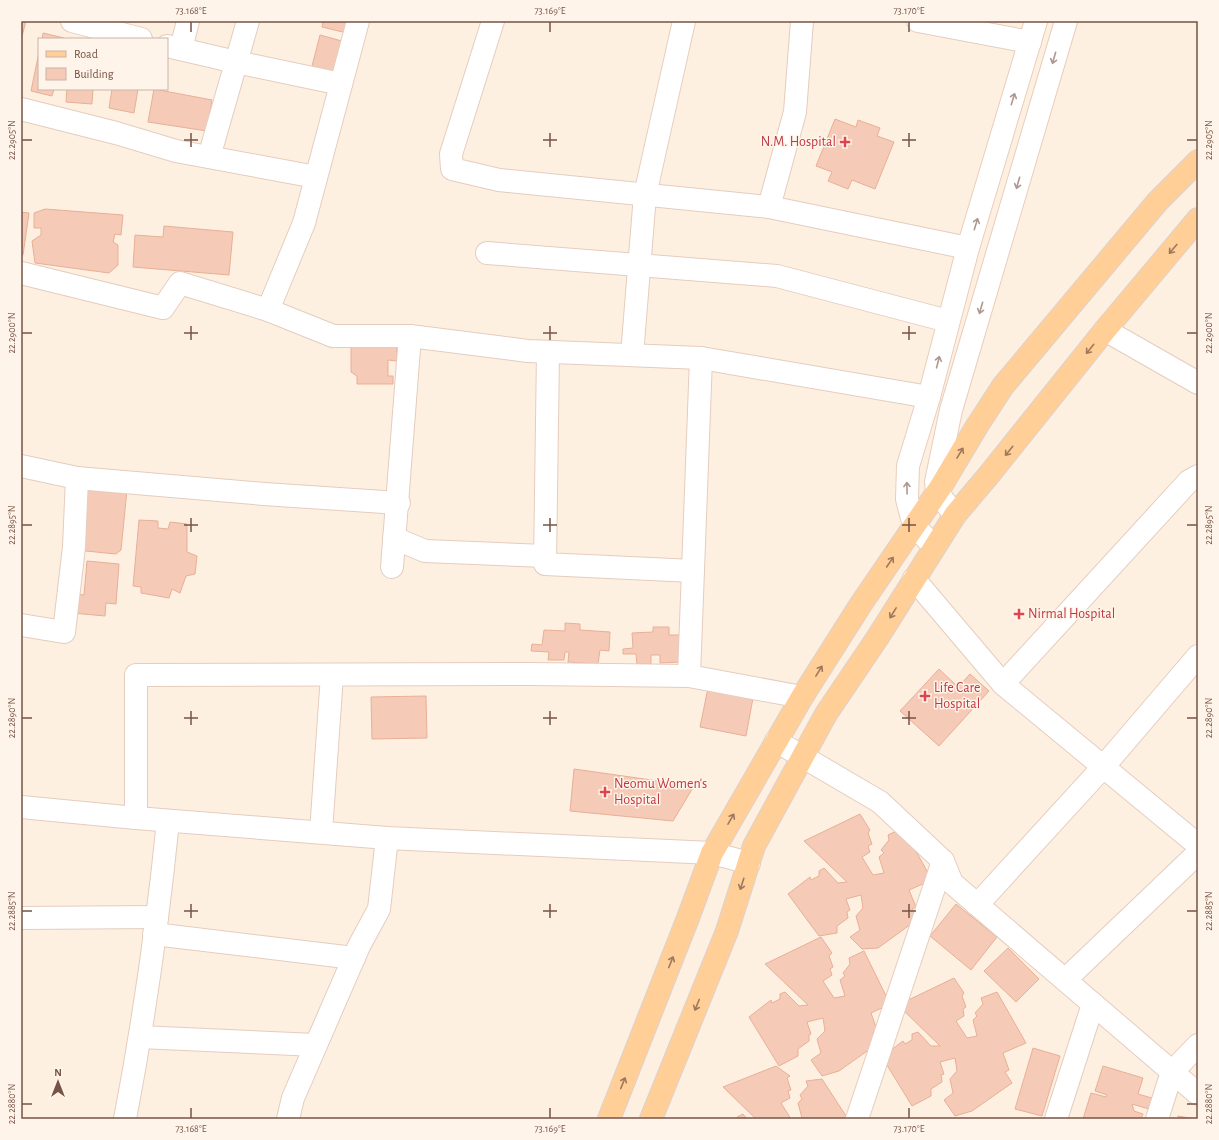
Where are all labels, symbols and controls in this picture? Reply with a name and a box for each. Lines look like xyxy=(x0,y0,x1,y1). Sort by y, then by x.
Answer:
text: 73.168°E xyxy=(175,6,207,16)
text: 73.169°E xyxy=(534,6,566,16)
text: 73.170°E xyxy=(893,6,925,16)
legend xyxy=(38,38,168,90)
text: Road xyxy=(74,48,98,60)
one-way arrow xyxy=(1050,52,1058,65)
text: Building xyxy=(74,68,114,80)
one-way arrow xyxy=(1010,93,1017,106)
text: 22.2905°N xyxy=(7,120,17,160)
text: 22.2905°N xyxy=(1204,120,1214,160)
place label: N.M. Hospital xyxy=(761,135,836,149)
marker: N.M. Hospital xyxy=(839,136,851,148)
one-way arrow xyxy=(1014,176,1021,189)
one-way arrow xyxy=(973,217,980,230)
one-way arrow xyxy=(1168,244,1177,254)
one-way arrow xyxy=(977,301,984,314)
text: 22.2900°N xyxy=(7,313,17,353)
text: 22.2900°N xyxy=(1204,313,1214,353)
one-way arrow xyxy=(1085,343,1094,354)
one-way arrow xyxy=(934,356,942,369)
one-way arrow xyxy=(1004,445,1013,456)
one-way arrow xyxy=(957,447,965,459)
one-way arrow xyxy=(903,482,910,495)
text: 22.2895°N xyxy=(7,505,17,545)
text: 22.2895°N xyxy=(1204,505,1214,545)
one-way arrow xyxy=(886,556,894,567)
one-way arrow xyxy=(889,607,897,618)
place label: Nirmal Hospital xyxy=(1028,607,1115,621)
marker: Nirmal Hospital xyxy=(1013,608,1025,620)
one-way arrow xyxy=(815,666,823,677)
place label: Life Care Hospital xyxy=(934,681,981,711)
marker: Life Care Hospital xyxy=(919,690,931,702)
text: 22.2890°N xyxy=(7,698,17,738)
text: 22.2890°N xyxy=(1204,698,1214,738)
place label: Neomu Women's Hospital xyxy=(614,777,707,807)
marker: Neomu Women's Hospital xyxy=(599,786,611,798)
one-way arrow xyxy=(728,813,736,825)
one-way arrow xyxy=(738,877,745,890)
text: 22.2885°N xyxy=(7,891,17,931)
text: 22.2885°N xyxy=(1204,891,1214,931)
one-way arrow xyxy=(668,956,675,968)
one-way arrow xyxy=(692,999,700,1011)
north arrow xyxy=(38,1062,78,1102)
text: N xyxy=(54,1067,62,1078)
one-way arrow xyxy=(620,1077,627,1089)
text: 22.2880°N xyxy=(7,1084,17,1124)
text: 22.2880°N xyxy=(1204,1084,1214,1124)
text: 73.168°E xyxy=(175,1124,207,1134)
text: 73.169°E xyxy=(534,1124,566,1134)
text: 73.170°E xyxy=(893,1124,925,1134)

